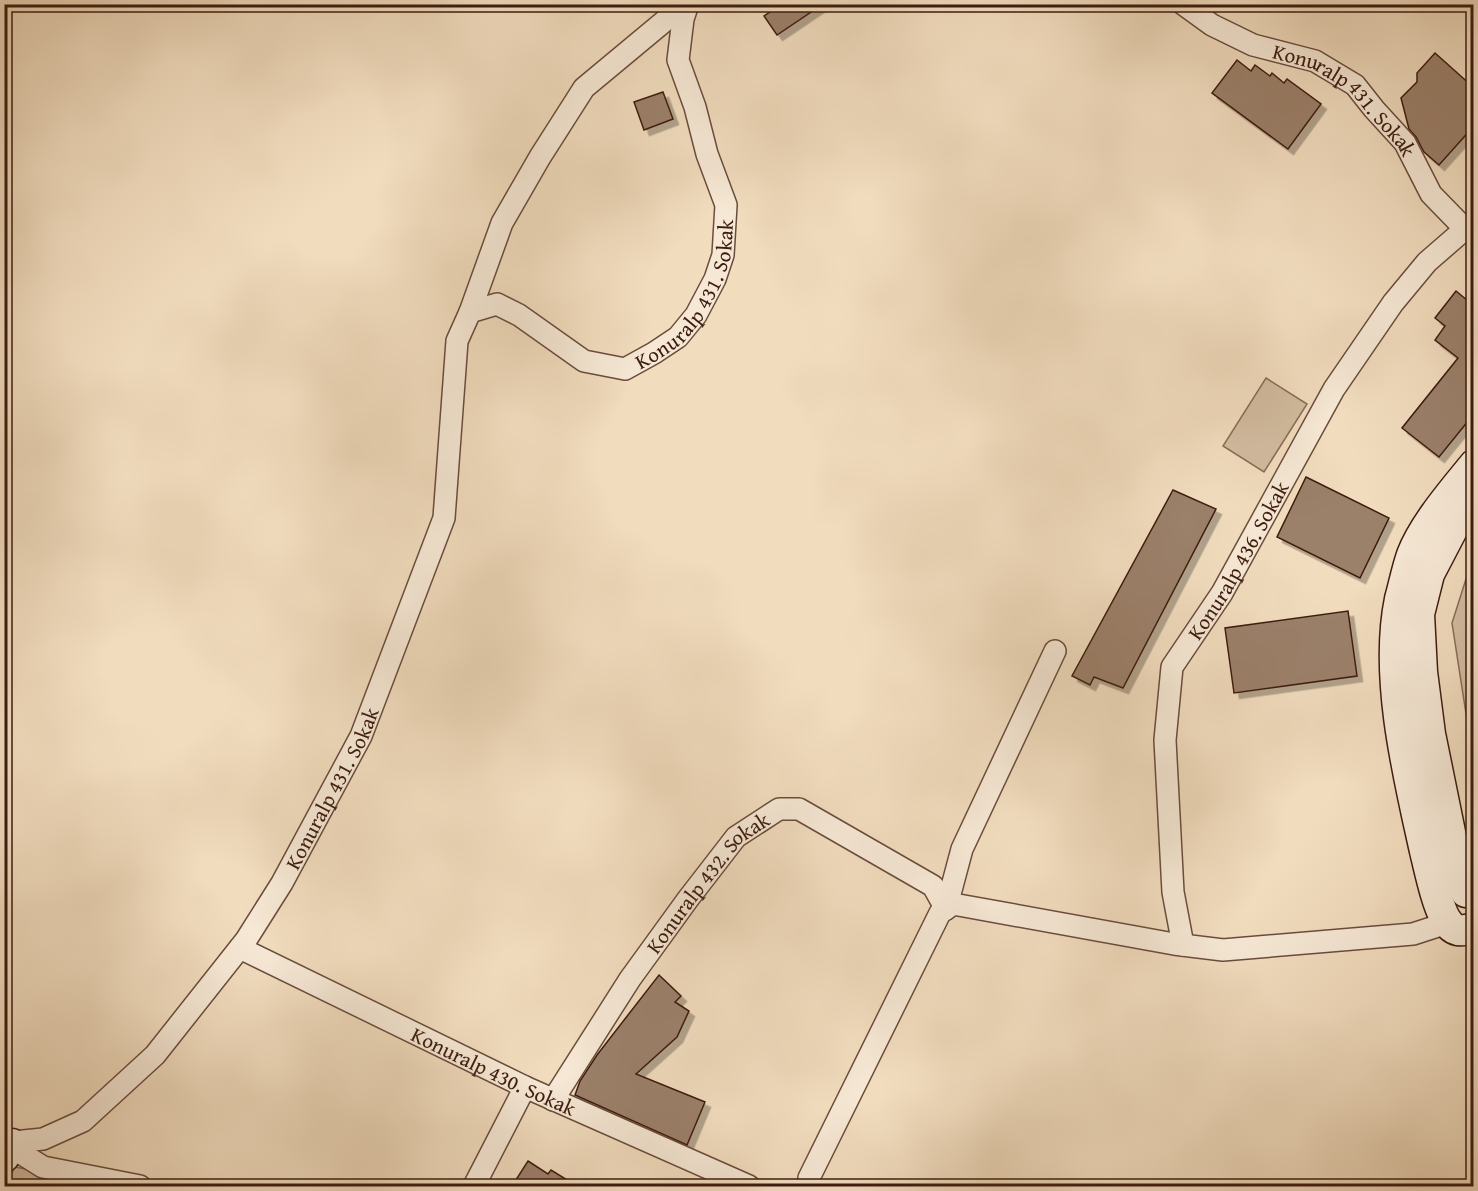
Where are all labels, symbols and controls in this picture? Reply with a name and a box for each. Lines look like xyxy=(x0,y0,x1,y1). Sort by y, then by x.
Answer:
street label: Konuralp 431. Sokak xyxy=(1270,35,1425,162)
street label: Konuralp 431. Sokak xyxy=(629,218,741,376)
street label: Konuralp 436. Sokak xyxy=(1179,475,1296,646)
street label: Konuralp 431. Sokak xyxy=(277,702,386,875)
street label: Konuralp 432. Sokak xyxy=(638,804,776,960)
street label: Konuralp 430. Sokak xyxy=(406,1018,581,1123)

